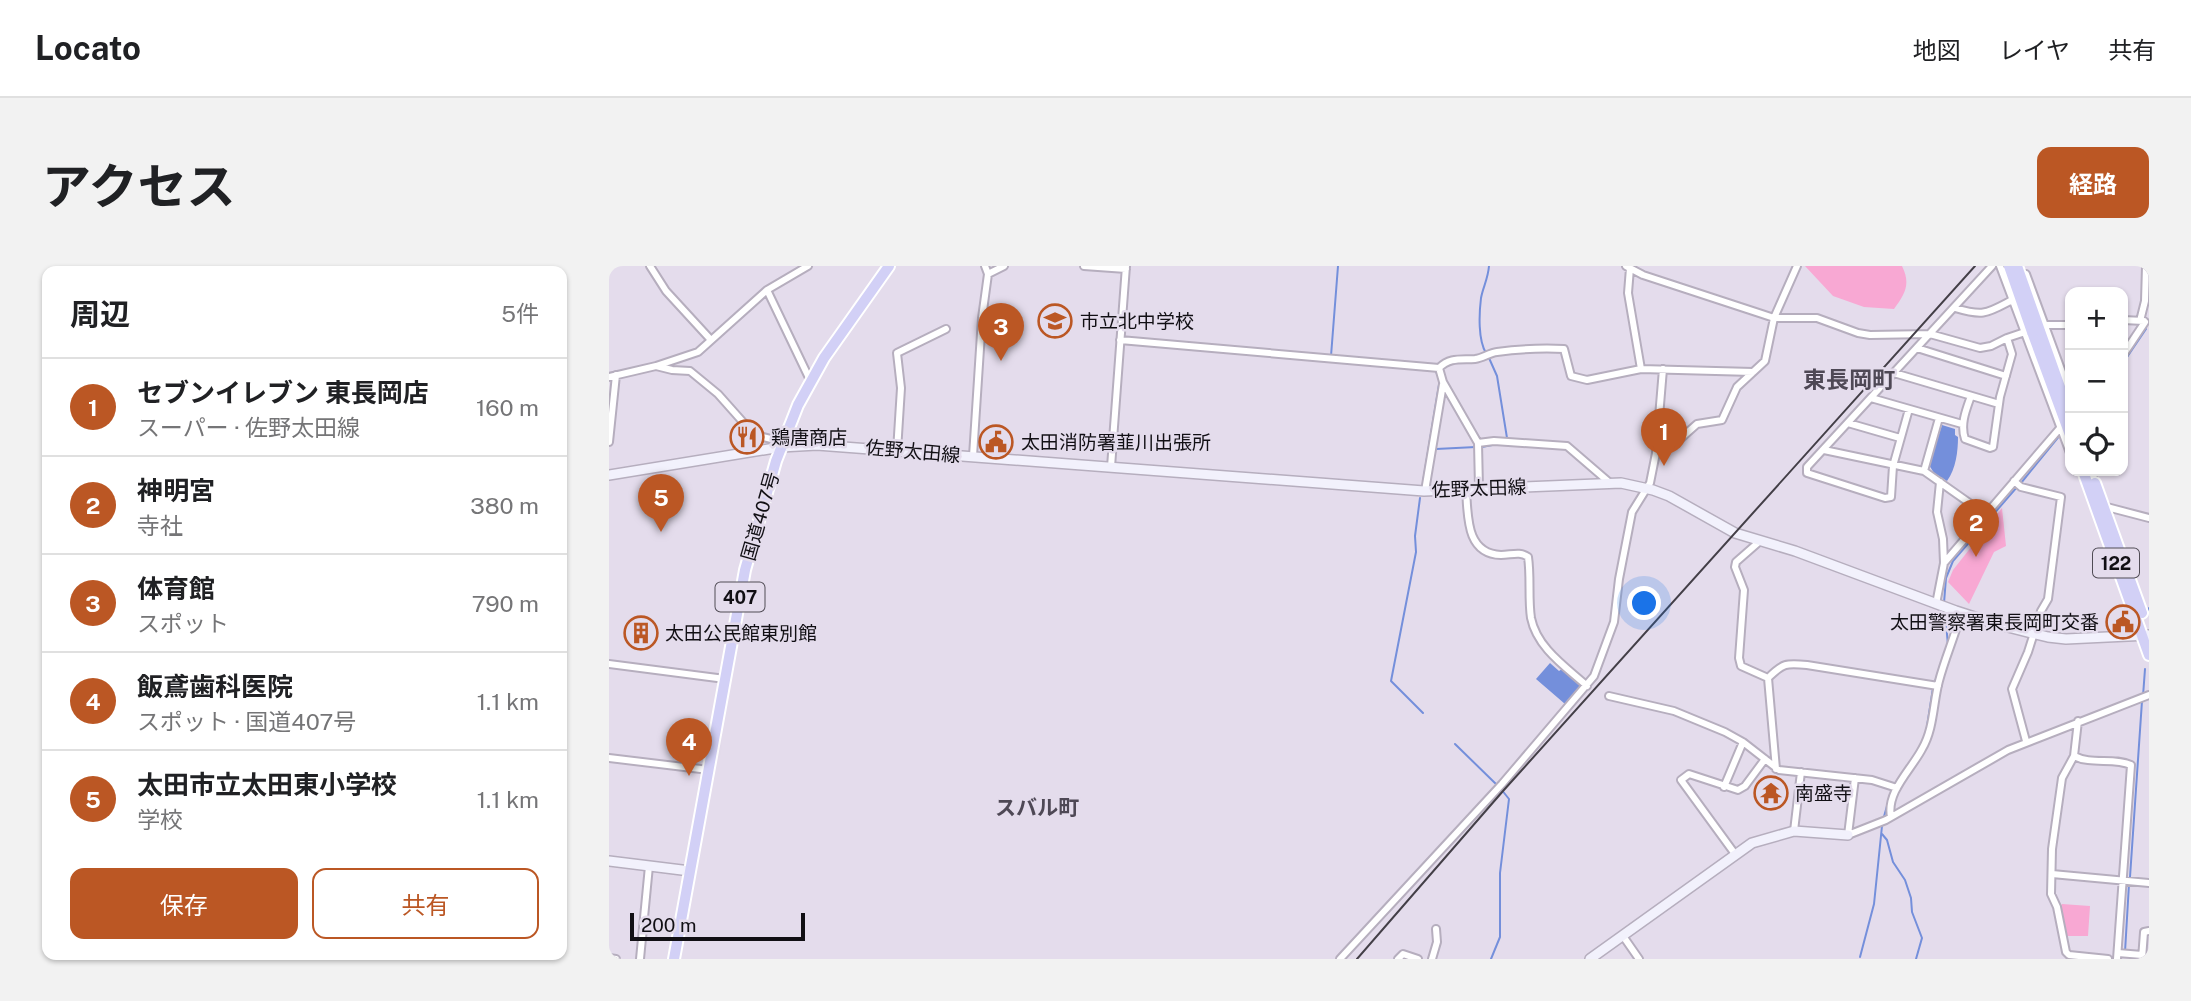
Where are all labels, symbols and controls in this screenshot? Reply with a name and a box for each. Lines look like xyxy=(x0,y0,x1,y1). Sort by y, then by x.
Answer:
text: Locato xyxy=(35,29,141,67)
text: 地図 xyxy=(1913,36,1961,64)
text: レイヤ xyxy=(1999,36,2070,64)
text: 共有 xyxy=(2108,36,2156,64)
button: 経路 xyxy=(2037,147,2149,218)
text: アクセス xyxy=(42,157,236,215)
map controls xyxy=(2065,287,2128,476)
button: + xyxy=(2065,287,2128,350)
text: 周辺 xyxy=(70,296,130,332)
text: 5件 xyxy=(501,300,539,327)
school or university icon: 市立北中学校 xyxy=(1036,302,1074,340)
pin: 3 xyxy=(978,303,1024,361)
place label: 市立北中学校 xyxy=(1080,310,1194,332)
button: − xyxy=(2065,350,2128,413)
district label: 東長岡町 xyxy=(1803,366,1895,393)
text: セブンイレブン 東長岡店 xyxy=(137,377,429,408)
text: 1 xyxy=(88,394,98,421)
text: 160 m xyxy=(476,394,539,421)
pin: 1 xyxy=(1641,408,1687,466)
button: locate xyxy=(2065,413,2128,476)
text: スーパー · 佐野太田線 xyxy=(137,414,360,441)
restaurant icon: 鶏唐商店 xyxy=(728,418,766,456)
public building icon: 太田消防署韮川出張所 xyxy=(977,423,1015,461)
place label: 鶏唐商店 xyxy=(771,426,847,448)
place label: 太田消防署韮川出張所 xyxy=(1021,431,1211,453)
street label: 佐野太田線 xyxy=(865,436,961,466)
street label: 国道407号 xyxy=(737,469,783,563)
pin: 5 xyxy=(638,474,684,532)
text: 神明宮 xyxy=(137,475,215,506)
street label: 佐野太田線 xyxy=(1431,475,1527,501)
text: 2 xyxy=(86,492,100,519)
text: 380 m xyxy=(470,492,539,519)
pin: 2 xyxy=(1953,499,1999,557)
text: 寺社 xyxy=(137,512,183,539)
road number: 122 xyxy=(2093,548,2139,578)
text: 体育館 xyxy=(137,573,215,604)
road number: 407 xyxy=(715,582,765,612)
your location xyxy=(1627,586,1661,620)
text: 3 xyxy=(85,590,101,617)
text: 790 m xyxy=(472,590,539,617)
public building icon: 太田警察署東長岡町交番 xyxy=(2104,603,2142,641)
text: スポット xyxy=(137,610,229,637)
place label: 太田警察署東長岡町交番 xyxy=(1890,611,2099,633)
building icon: 太田公民館東別館 xyxy=(622,614,660,652)
place label: 太田公民館東別館 xyxy=(665,622,817,644)
text: 飯鳶歯科医院 xyxy=(137,671,293,702)
text: 4 xyxy=(85,688,101,715)
text: 1.1 km xyxy=(477,688,539,715)
text: スポット · 国道407号 xyxy=(137,708,356,735)
pin: 4 xyxy=(666,718,712,776)
text: 太田市立太田東小学校 xyxy=(137,769,397,800)
temple icon: 南盛寺 xyxy=(1752,774,1790,812)
place label: 南盛寺 xyxy=(1795,782,1852,804)
text: 5 xyxy=(85,786,101,813)
text: 1.1 km xyxy=(477,786,539,813)
district label: スバル町 xyxy=(995,795,1079,820)
text: 学校 xyxy=(137,806,183,833)
button: 保存 xyxy=(70,868,298,939)
button: 共有 xyxy=(312,868,539,939)
scale bar xyxy=(630,910,805,942)
text: 200 m xyxy=(641,914,697,936)

